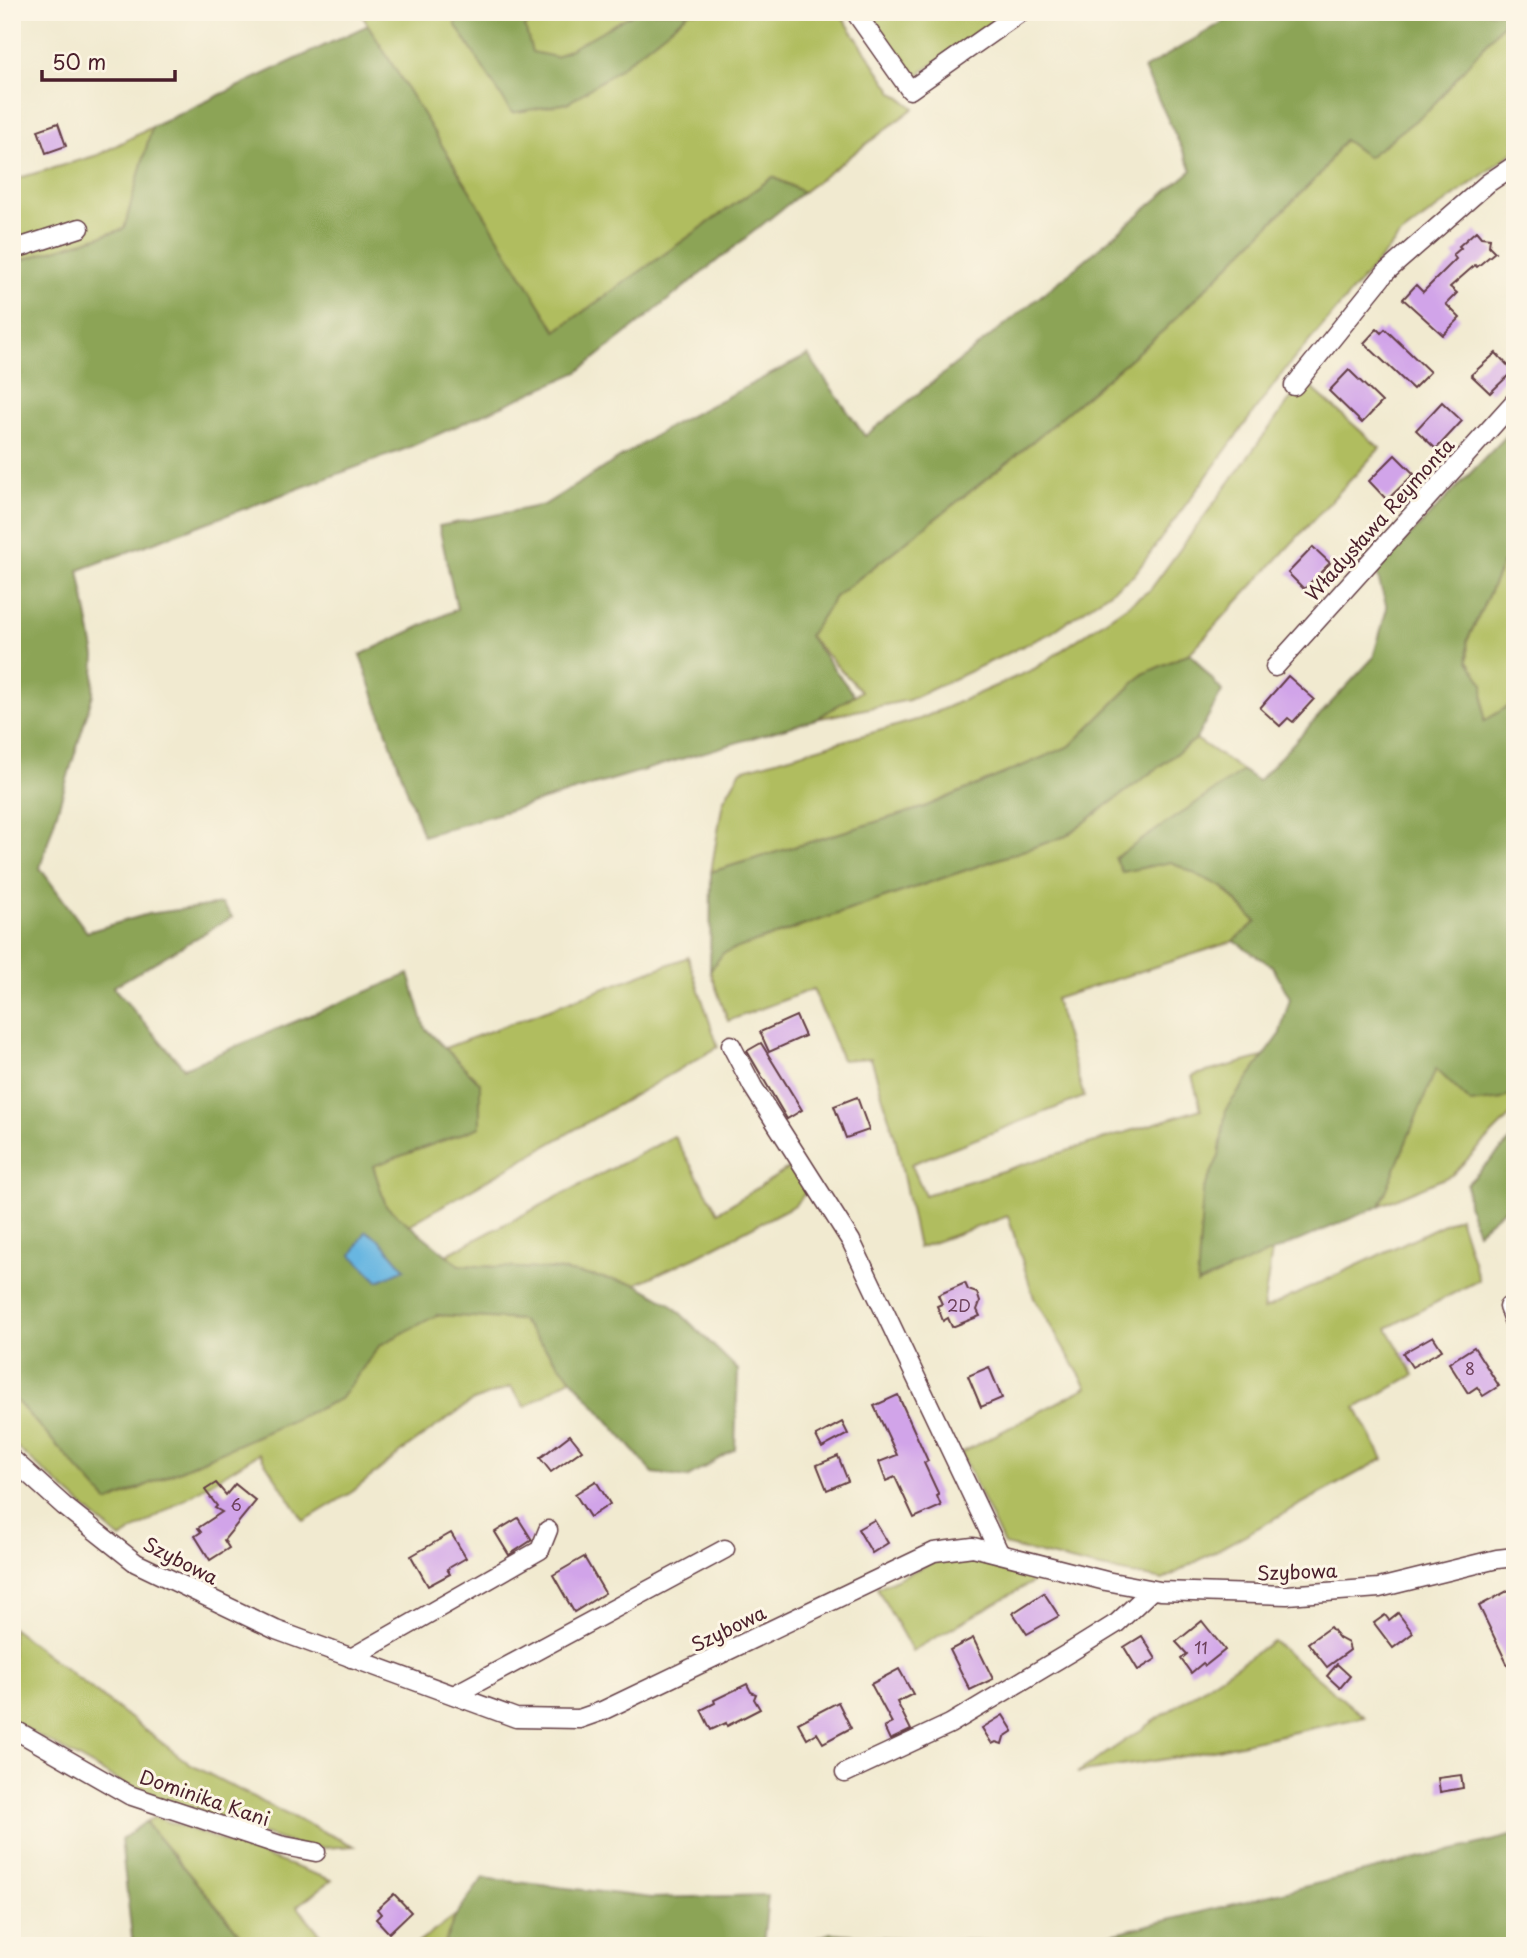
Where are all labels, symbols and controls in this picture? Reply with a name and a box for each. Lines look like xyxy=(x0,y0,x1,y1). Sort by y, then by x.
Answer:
scale bar xyxy=(42,38,175,82)
text: 50 m xyxy=(52,45,106,77)
street label: Władysława Reymonta xyxy=(1298,431,1460,607)
house number: 2D xyxy=(947,1293,971,1317)
house number: 8 xyxy=(1465,1356,1475,1380)
house number: 6 xyxy=(230,1492,242,1516)
street label: Szybowa xyxy=(139,1529,223,1591)
street label: Szybowa xyxy=(1256,1556,1338,1586)
street label: Szybowa xyxy=(686,1598,770,1658)
house number: 11 xyxy=(1194,1635,1208,1659)
street label: Dominika Kani xyxy=(136,1762,274,1832)

